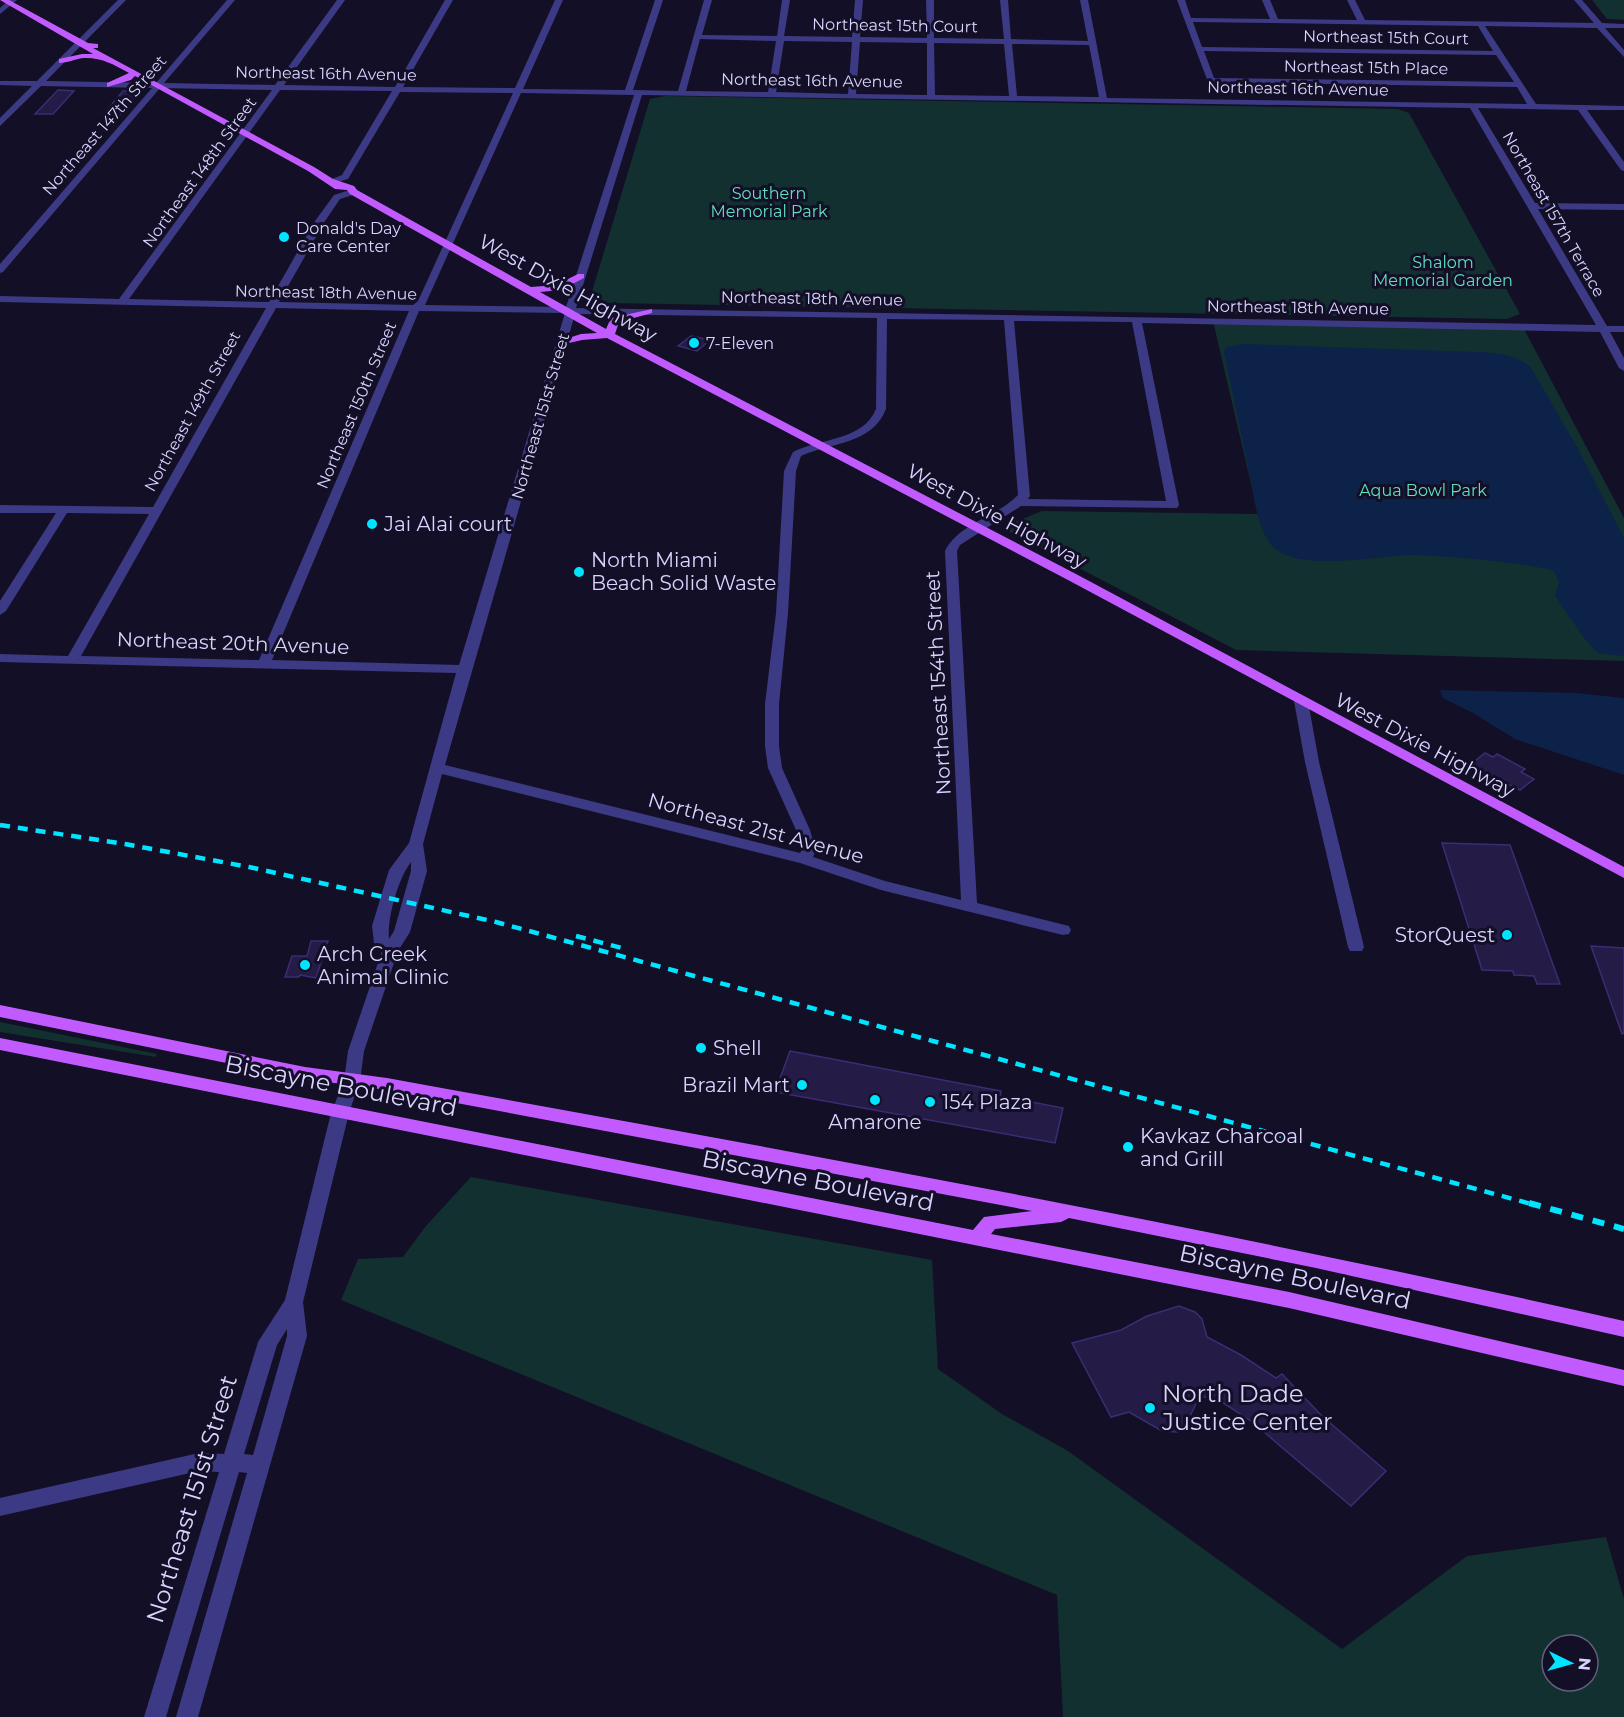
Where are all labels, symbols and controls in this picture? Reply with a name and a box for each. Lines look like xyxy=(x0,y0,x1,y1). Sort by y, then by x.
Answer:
street label: Northeast 15th Court xyxy=(812,15,978,36)
street label: Northeast 15th Court xyxy=(1303,27,1469,48)
street label: Northeast 147th Street xyxy=(38,51,171,199)
street label: Northeast 15th Place xyxy=(1284,57,1448,78)
street label: Northeast 16th Avenue xyxy=(235,62,417,85)
street label: Northeast 16th Avenue xyxy=(721,69,903,92)
street label: Northeast 16th Avenue xyxy=(1207,77,1389,100)
street label: Northeast 148th Street xyxy=(139,93,261,251)
street label: Northeast 157th Terrace xyxy=(1498,128,1609,300)
park label: Southern Memorial Park xyxy=(710,184,828,221)
place label: Donald's Day Care Center xyxy=(296,219,401,256)
street label: West Dixie Highway xyxy=(475,229,661,347)
marker: Donald's Day Care Center xyxy=(277,230,291,244)
park label: Shalom Memorial Garden xyxy=(1373,253,1513,290)
street label: Northeast 18th Avenue xyxy=(235,281,417,304)
street label: Northeast 18th Avenue xyxy=(721,287,903,310)
street label: Northeast 18th Avenue xyxy=(1207,296,1389,319)
street label: Northeast 150th Street xyxy=(313,318,401,492)
street label: Northeast 149th Street xyxy=(140,327,245,495)
street label: Northeast 151st Street xyxy=(508,330,573,501)
place label: 7-Eleven xyxy=(706,334,774,353)
marker: 7-Eleven xyxy=(687,336,701,350)
street label: West Dixie Highway xyxy=(903,459,1091,574)
park label: Aqua Bowl Park xyxy=(1359,481,1487,500)
place label: Jai Alai court xyxy=(383,512,512,536)
marker: Jai Alai court xyxy=(365,517,379,531)
place label: North Miami Beach Solid Waste xyxy=(591,548,776,595)
marker: North Miami Beach Solid Waste xyxy=(572,565,586,579)
street label: Northeast 154th Street xyxy=(920,570,956,796)
street label: Northeast 20th Avenue xyxy=(116,627,350,659)
street label: West Dixie Highway xyxy=(1331,688,1519,803)
street label: Northeast 21st Avenue xyxy=(645,788,867,868)
place label: StorQuest xyxy=(1395,923,1495,947)
marker: StorQuest xyxy=(1500,928,1514,942)
place label: Arch Creek Animal Clinic xyxy=(317,942,449,989)
marker: Arch Creek Animal Clinic xyxy=(298,958,312,972)
place label: Shell xyxy=(713,1036,762,1060)
marker: Shell xyxy=(694,1041,708,1055)
street label: Biscayne Boulevard xyxy=(223,1049,460,1122)
place label: Brazil Mart xyxy=(682,1073,790,1097)
marker: Brazil Mart xyxy=(795,1078,809,1092)
place label: 154 Plaza xyxy=(942,1090,1033,1114)
marker: Amarone xyxy=(868,1093,882,1107)
marker: 154 Plaza xyxy=(923,1095,937,1109)
place label: Amarone xyxy=(828,1110,922,1134)
place label: Kavkaz Charcoal and Grill xyxy=(1140,1124,1303,1171)
marker: Kavkaz Charcoal and Grill xyxy=(1121,1140,1135,1154)
street label: Biscayne Boulevard xyxy=(700,1144,937,1217)
street label: Biscayne Boulevard xyxy=(1177,1238,1413,1315)
street label: Northeast 151st Street xyxy=(140,1371,243,1626)
place label: North Dade Justice Center xyxy=(1161,1379,1333,1436)
marker: North Dade Justice Center xyxy=(1143,1401,1157,1415)
north arrow xyxy=(1540,1633,1600,1693)
text: N xyxy=(1574,1657,1594,1672)

